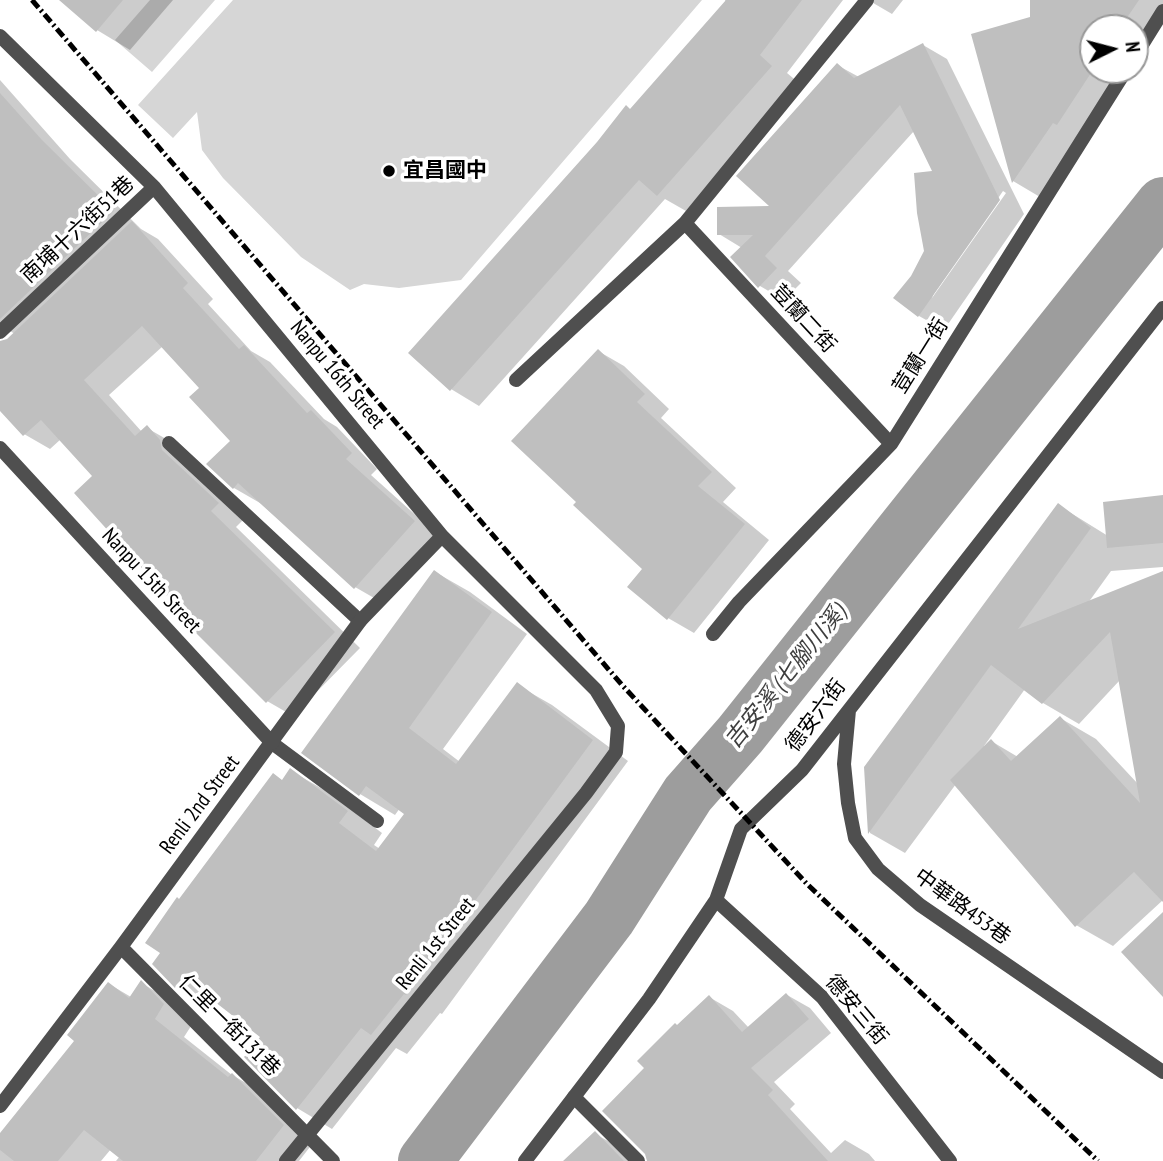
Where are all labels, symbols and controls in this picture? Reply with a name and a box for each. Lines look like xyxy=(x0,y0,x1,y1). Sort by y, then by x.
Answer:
north arrow xyxy=(1079,14,1149,84)
text: N xyxy=(1120,41,1145,53)
place label: 宜昌國中 xyxy=(403,158,487,184)
marker: 宜昌國中 xyxy=(381,163,397,179)
street label: 南埔十六街51巷 xyxy=(16,171,140,289)
street label: 荳蘭二街 xyxy=(765,280,841,358)
street label: 荳蘭一街 xyxy=(888,314,954,398)
street label: Nanpu 16th Street xyxy=(284,316,390,434)
street label: Nanpu 15th Street xyxy=(96,524,206,638)
water label: 吉安溪 (七腳川溪) xyxy=(720,600,852,754)
street label: 德安六街 xyxy=(781,675,851,757)
street label: Renli 2nd Street xyxy=(155,751,245,859)
street label: 中華路453巷 xyxy=(909,864,1015,950)
street label: Renli 1st Street xyxy=(391,893,481,995)
street label: 仁里一街131巷 xyxy=(173,970,285,1082)
street label: 德安三街 xyxy=(819,970,893,1050)

